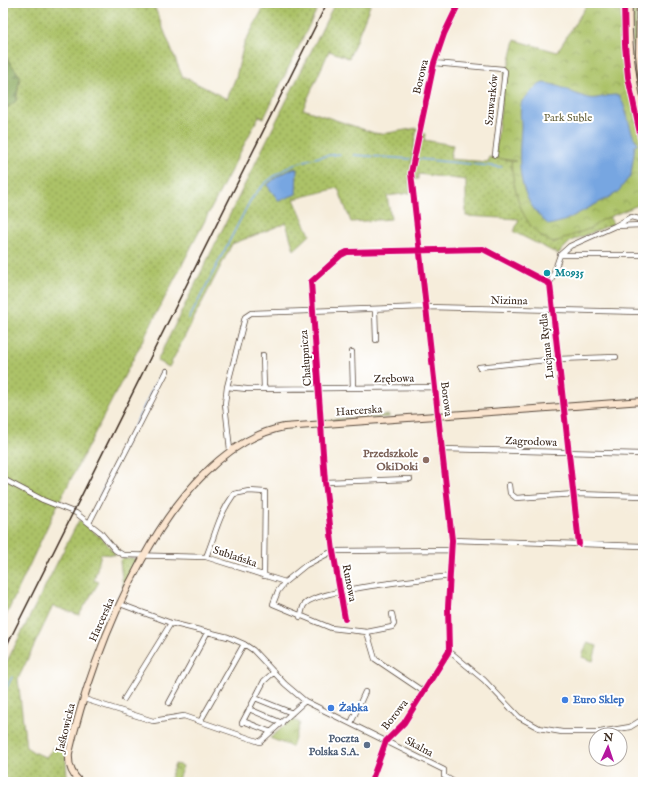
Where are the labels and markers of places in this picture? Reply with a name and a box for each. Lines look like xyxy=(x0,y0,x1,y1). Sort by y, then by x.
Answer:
place label: M0935 xyxy=(555,266,584,280)
marker: M0935 xyxy=(542,268,552,278)
place label: Przedszkole OkiDoki xyxy=(363,447,418,474)
marker: Przedszkole OkiDoki xyxy=(421,455,431,465)
place label: Euro Sklep xyxy=(573,693,624,707)
marker: Euro Sklep xyxy=(560,695,570,705)
place label: Żabka xyxy=(339,701,368,715)
marker: Żabka xyxy=(326,703,336,713)
place label: Poczta Polska S.A. xyxy=(309,732,360,759)
marker: Poczta Polska S.A. xyxy=(362,740,372,750)

